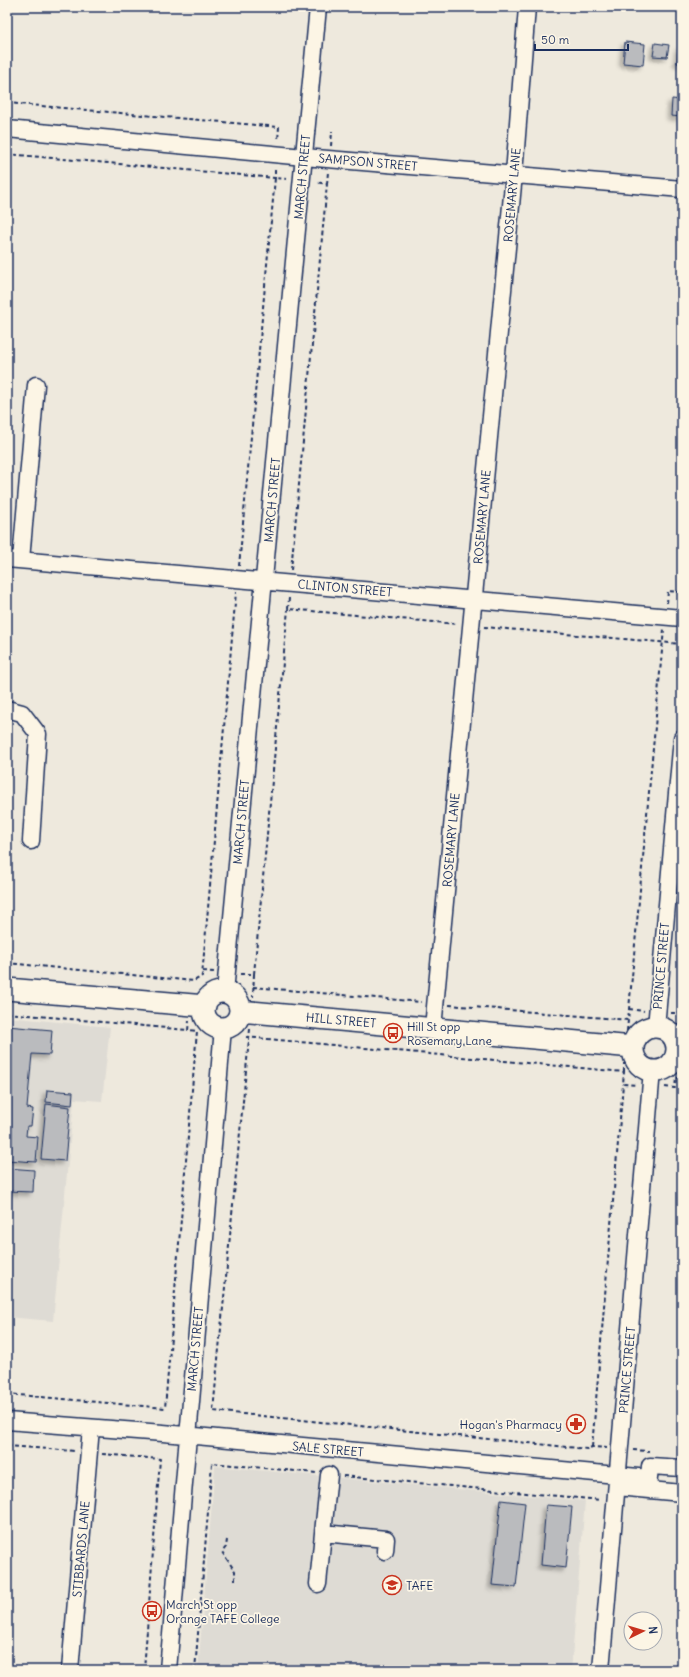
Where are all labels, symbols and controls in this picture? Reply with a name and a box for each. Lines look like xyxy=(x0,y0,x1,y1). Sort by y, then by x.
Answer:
scale bar xyxy=(535,26,628,52)
text: 50 m xyxy=(541,32,570,47)
street label: MARCH STREET xyxy=(291,134,313,220)
street label: ROSEMARY LANE xyxy=(500,147,524,243)
street label: SAMPSON STREET xyxy=(318,150,418,174)
street label: MARCH STREET xyxy=(261,457,283,543)
street label: ROSEMARY LANE xyxy=(470,469,494,565)
street label: CLINTON STREET xyxy=(297,576,393,600)
street label: MARCH STREET xyxy=(230,779,252,865)
street label: ROSEMARY LANE xyxy=(439,792,463,888)
street label: PRINCE STREET xyxy=(650,922,672,1010)
street label: HILL STREET xyxy=(305,1009,377,1031)
place label: Hill St opp Rosemary Lane xyxy=(407,1019,492,1048)
bus stop icon: Hill St opp Rosemary Lane xyxy=(382,1022,404,1044)
street label: MARCH STREET xyxy=(184,1306,206,1392)
street label: PRINCE STREET xyxy=(616,1326,638,1414)
pharmacy icon: Hogan's Pharmacy xyxy=(565,1413,587,1435)
place label: Hogan's Pharmacy xyxy=(460,1417,562,1432)
street label: SALE STREET xyxy=(292,1438,364,1460)
street label: STIBBARDS LANE xyxy=(69,1500,93,1598)
school or university icon: TAFE xyxy=(381,1574,403,1596)
place label: TAFE xyxy=(406,1578,433,1593)
place label: March St opp Orange TAFE College xyxy=(166,1597,280,1626)
bus stop icon: March St opp Orange TAFE College xyxy=(141,1600,163,1622)
north arrow xyxy=(623,1611,663,1651)
text: N xyxy=(646,1626,660,1635)

